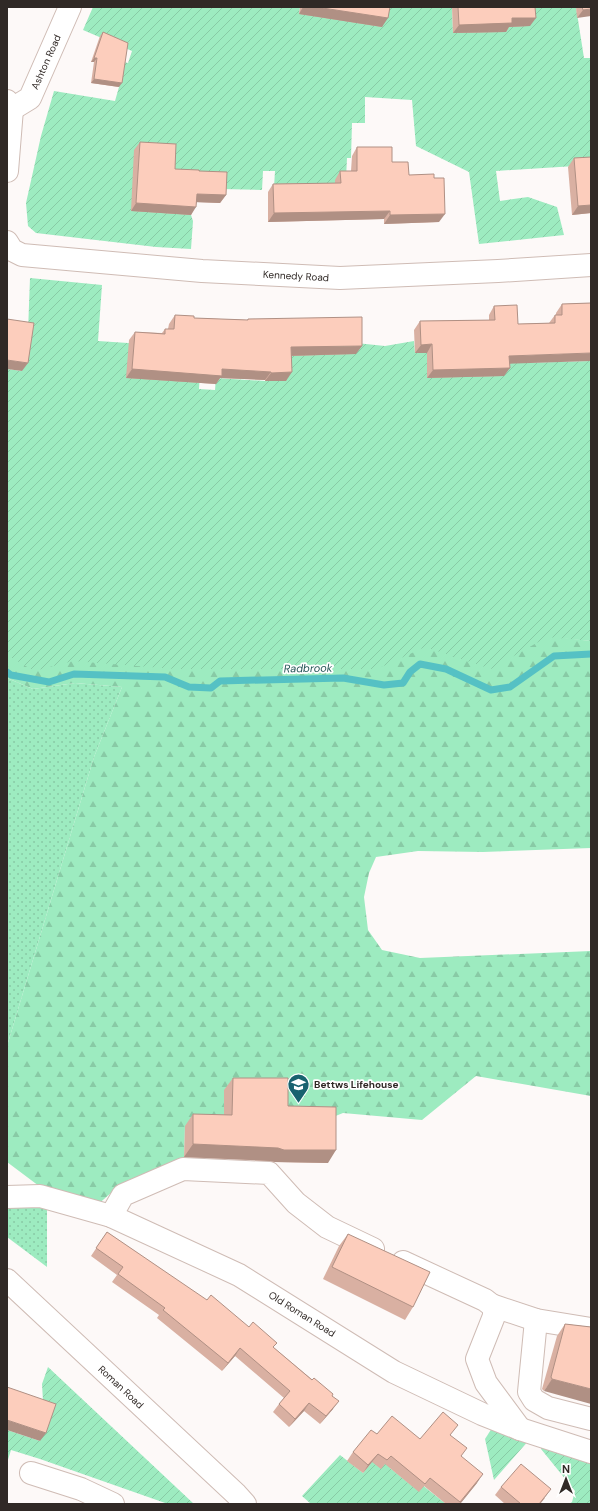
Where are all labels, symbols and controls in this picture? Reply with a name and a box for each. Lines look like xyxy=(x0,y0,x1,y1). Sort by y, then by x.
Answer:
street label: Ashton Road xyxy=(28,32,64,92)
street label: Kennedy Road xyxy=(263,268,329,284)
water label: Radbrook xyxy=(283,661,333,675)
school or university icon: Bettws Lifehouse xyxy=(286,1071,312,1104)
place label: Bettws Lifehouse xyxy=(314,1078,399,1091)
street label: Old Roman Road xyxy=(266,1288,338,1340)
street label: Roman Road xyxy=(96,1363,146,1411)
north arrow xyxy=(546,1459,586,1499)
text: N xyxy=(562,1462,570,1476)

